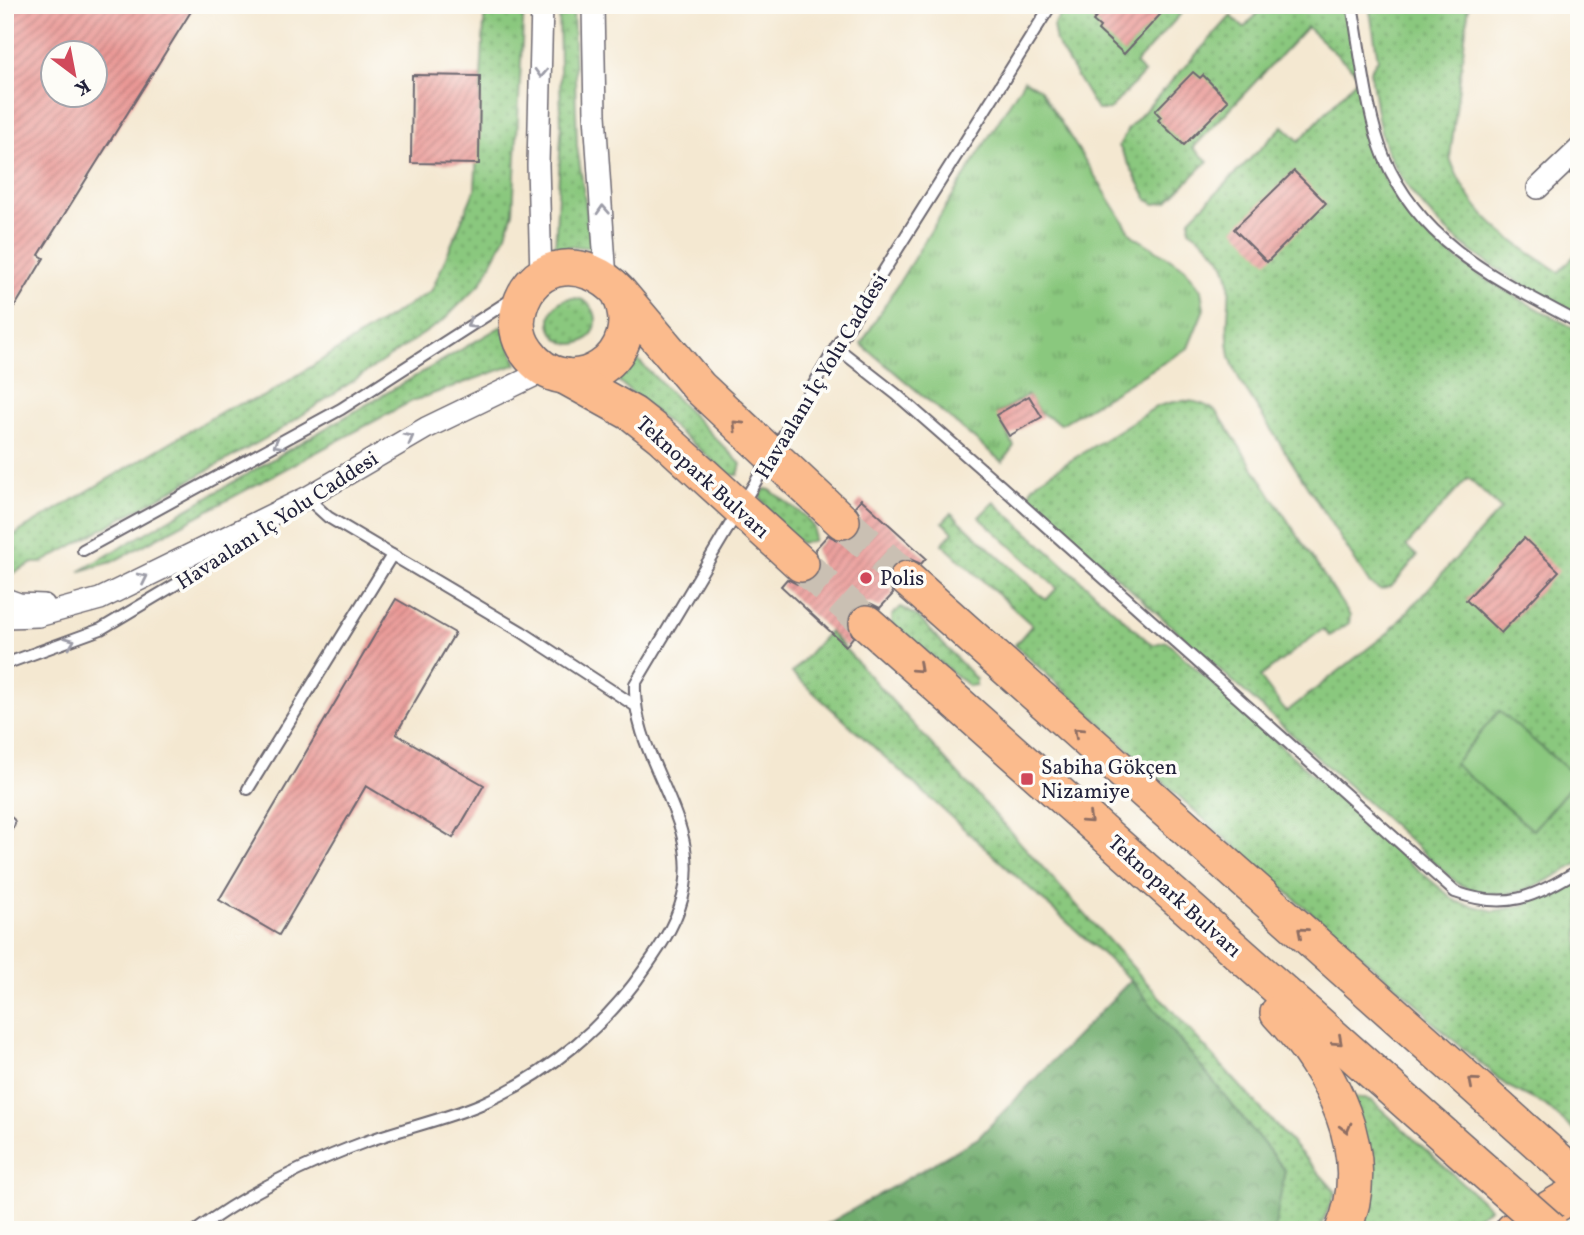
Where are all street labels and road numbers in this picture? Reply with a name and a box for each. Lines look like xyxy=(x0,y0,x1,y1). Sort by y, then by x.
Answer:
street label: Havaalanı İç Yolu Caddesi xyxy=(749,268,895,485)
street label: Teknopark Bulvarı xyxy=(629,410,775,546)
street label: Havaalanı İç Yolu Caddesi xyxy=(171,445,385,598)
street label: Teknopark Bulvarı xyxy=(1101,829,1247,965)

